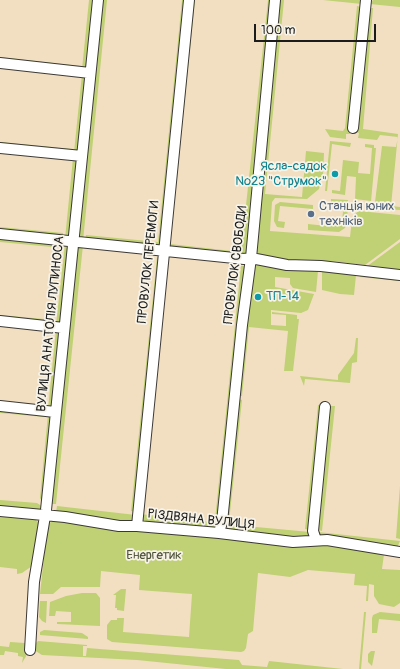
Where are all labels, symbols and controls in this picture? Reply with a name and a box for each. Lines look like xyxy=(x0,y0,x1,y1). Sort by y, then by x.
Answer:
scale bar xyxy=(256,16,378,42)
text: 100 m xyxy=(261,23,295,38)
place label: Ясла-садок №23 "Струмок" xyxy=(235,159,327,190)
marker: Ясла-садок №23 "Струмок" xyxy=(330,169,340,179)
place label: Станція юних техніків xyxy=(319,199,394,230)
street label: ПРОВУЛОК ПЕРЕМОГИ xyxy=(135,200,163,324)
street label: ПРОВУЛОК СВОБОДИ xyxy=(221,205,251,325)
marker: Станція юних техніків xyxy=(306,209,316,219)
street label: ВУЛИЦЯ АНАТОЛІЯ ЛУПИНОСА xyxy=(34,235,68,413)
place label: ТП-14 xyxy=(266,289,299,305)
marker: ТП-14 xyxy=(253,292,263,302)
street label: РІЗДВЯНА ВУЛИЦЯ xyxy=(147,507,255,533)
park label: Енергетик xyxy=(126,548,182,564)

